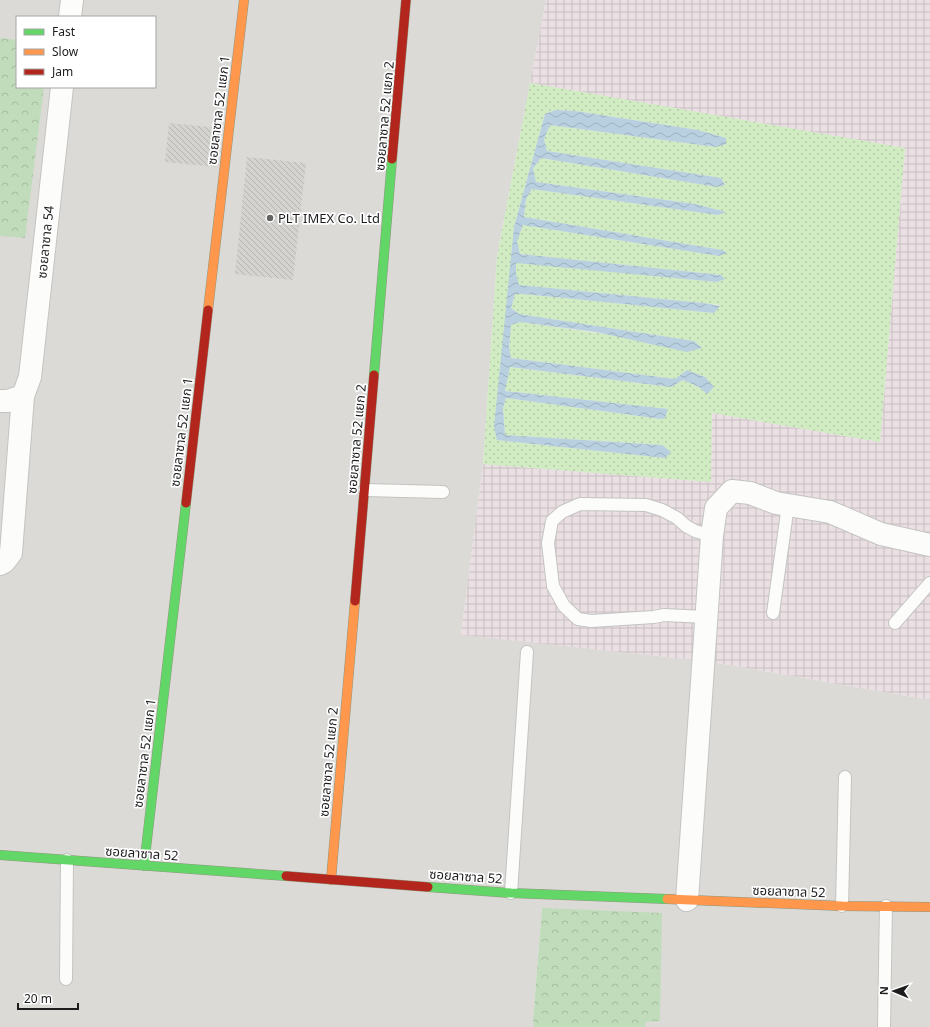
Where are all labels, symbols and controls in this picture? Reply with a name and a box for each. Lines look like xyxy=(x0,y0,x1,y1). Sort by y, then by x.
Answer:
legend xyxy=(16,16,156,88)
text: Fast xyxy=(52,23,76,40)
text: Slow xyxy=(52,43,79,60)
street label: ซอยลาซาล 52 แยก 1 xyxy=(202,54,234,166)
street label: ซอยลาซาล 52 แยก 2 xyxy=(370,60,398,172)
text: Jam xyxy=(51,63,73,80)
street label: ซอยลาซาล 54 xyxy=(32,204,58,279)
place label: PLT IMEX Co. Ltd xyxy=(278,209,380,227)
marker: PLT IMEX Co. Ltd xyxy=(265,213,275,223)
street label: ซอยลาซาล 52 แยก 1 xyxy=(165,376,197,488)
street label: ซอยลาซาล 52 แยก 2 xyxy=(342,383,370,495)
street label: ซอยลาซาล 52 แยก 1 xyxy=(128,697,160,809)
street label: ซอยลาซาล 52 แยก 2 xyxy=(314,706,342,818)
street label: ซอยลาซาล 52 xyxy=(105,841,179,865)
street label: ซอยลาซาล 52 xyxy=(429,864,503,888)
street label: ซอยลาซาล 52 xyxy=(752,881,826,901)
north arrow xyxy=(874,971,914,1011)
scale bar xyxy=(18,985,78,1011)
text: N xyxy=(876,986,891,995)
text: 20 m xyxy=(24,990,52,1007)

